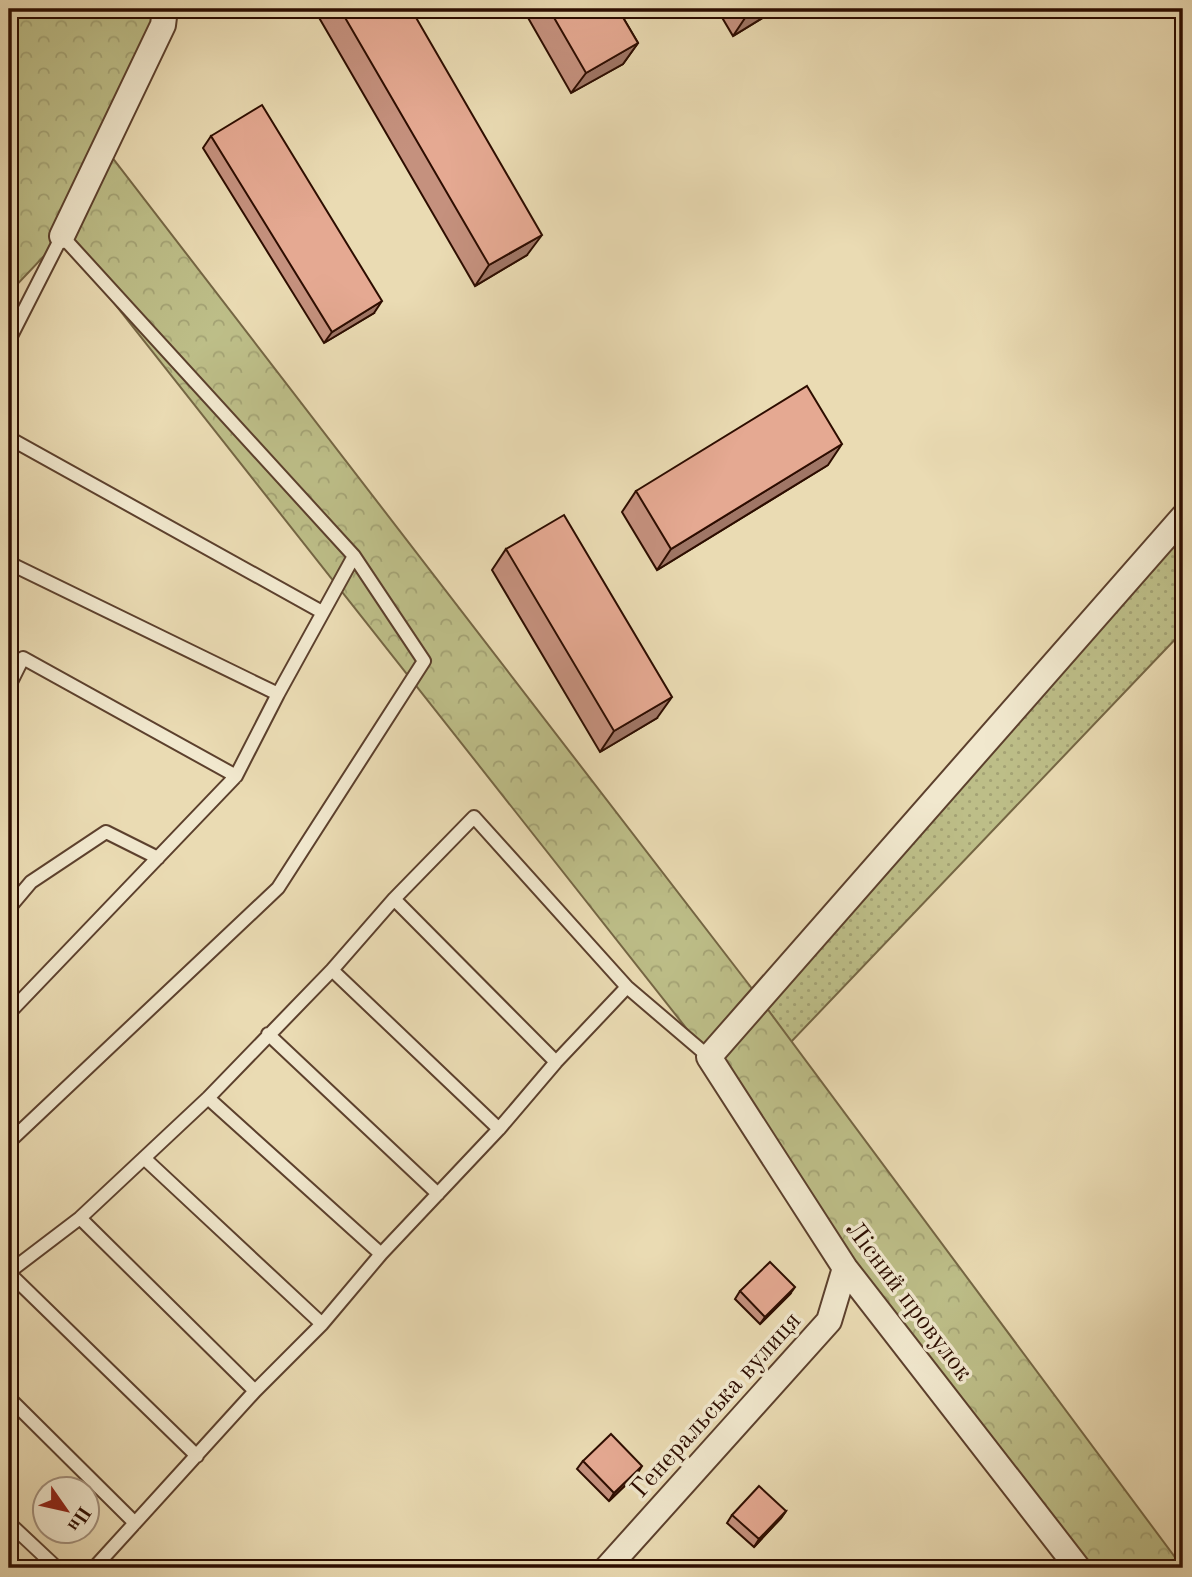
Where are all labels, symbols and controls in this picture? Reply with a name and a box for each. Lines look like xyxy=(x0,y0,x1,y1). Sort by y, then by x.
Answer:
street label: Лісний провулок xyxy=(840,1216,977,1386)
street label: Генеральська вулиця xyxy=(627,1308,806,1503)
north arrow xyxy=(32,1476,102,1546)
text: Пн xyxy=(63,1502,93,1534)

